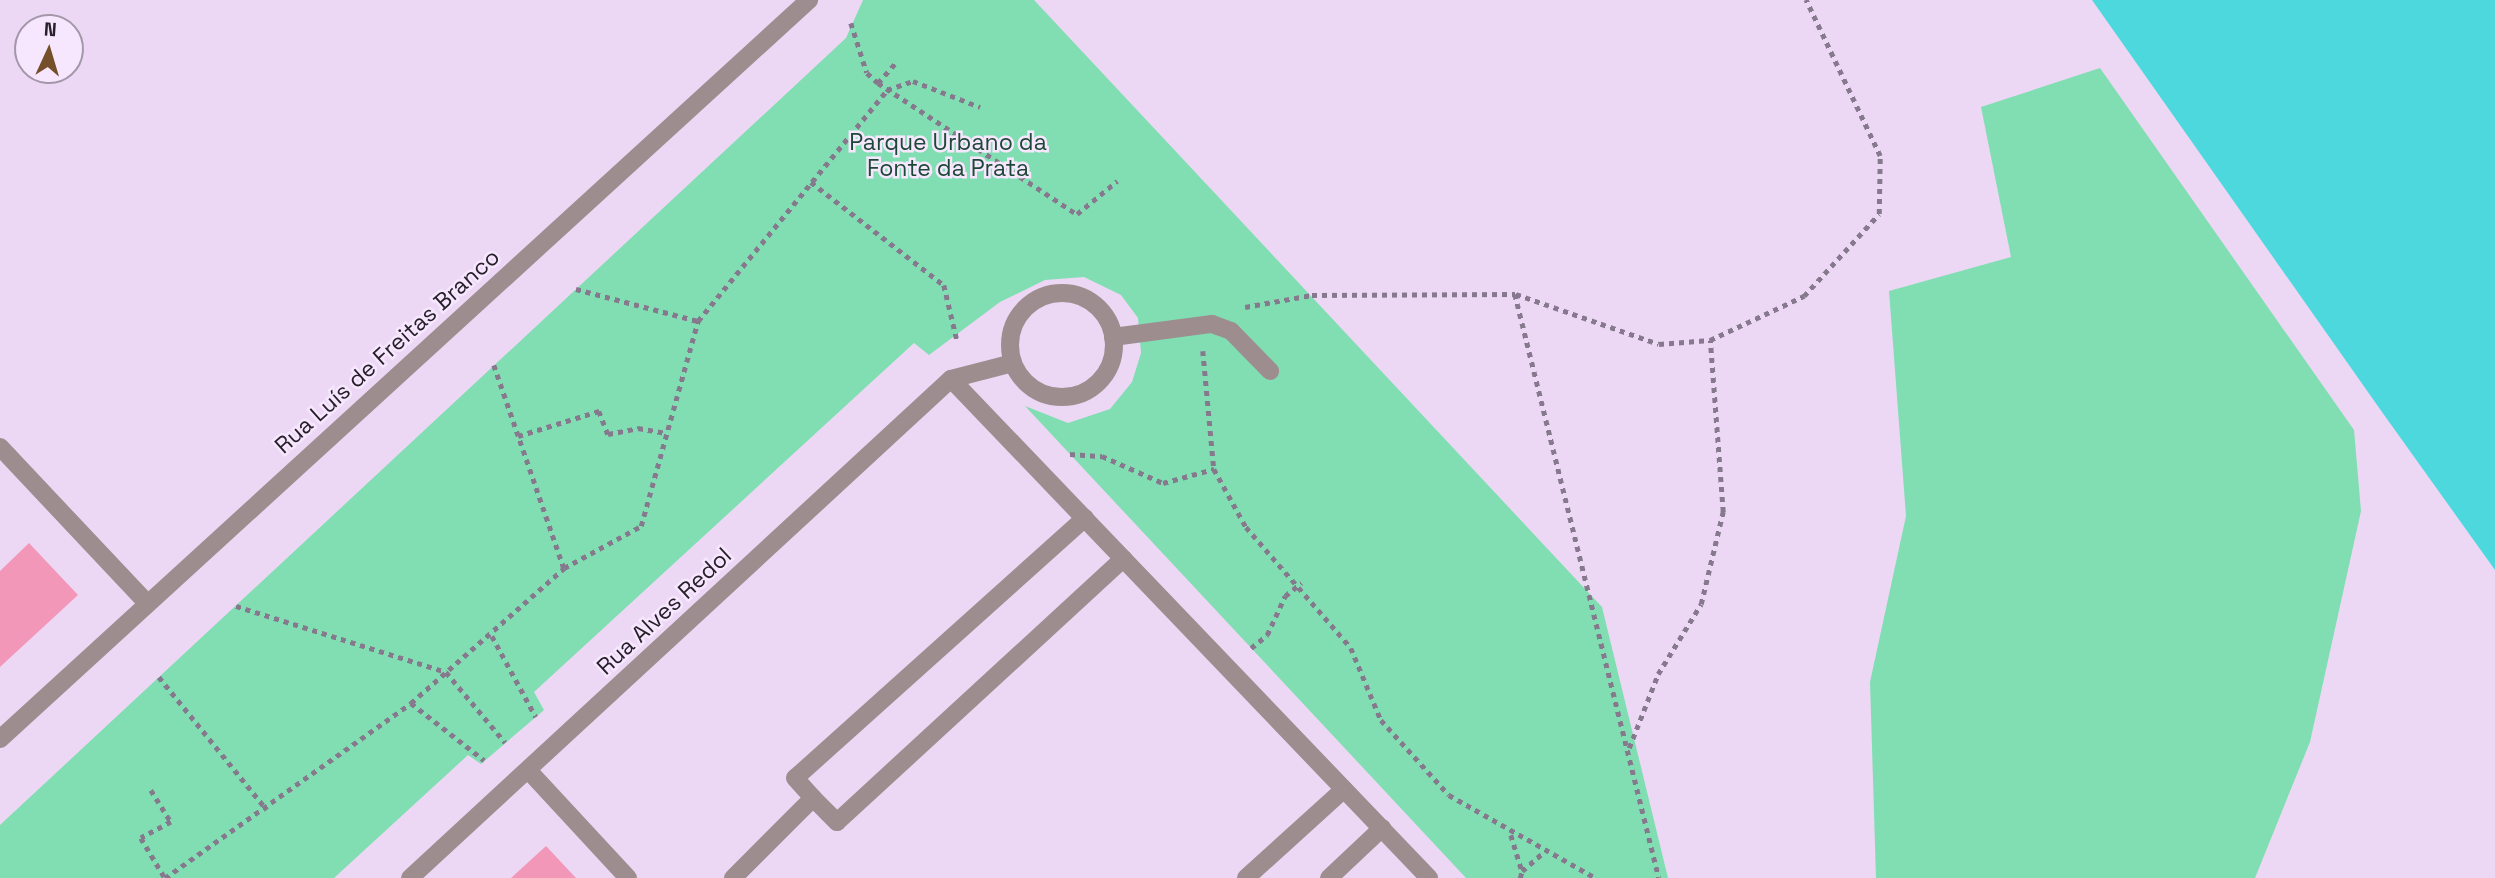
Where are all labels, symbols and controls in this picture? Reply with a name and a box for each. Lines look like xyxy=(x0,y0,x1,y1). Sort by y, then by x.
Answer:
north arrow xyxy=(14,14,84,84)
text: N xyxy=(43,17,58,42)
park label: Parque Urbano da Fonte da Prata xyxy=(849,128,1047,182)
street label: Rua Luís de Freitas Branco xyxy=(269,243,505,459)
street label: Rua Alves Redol xyxy=(591,541,737,681)

